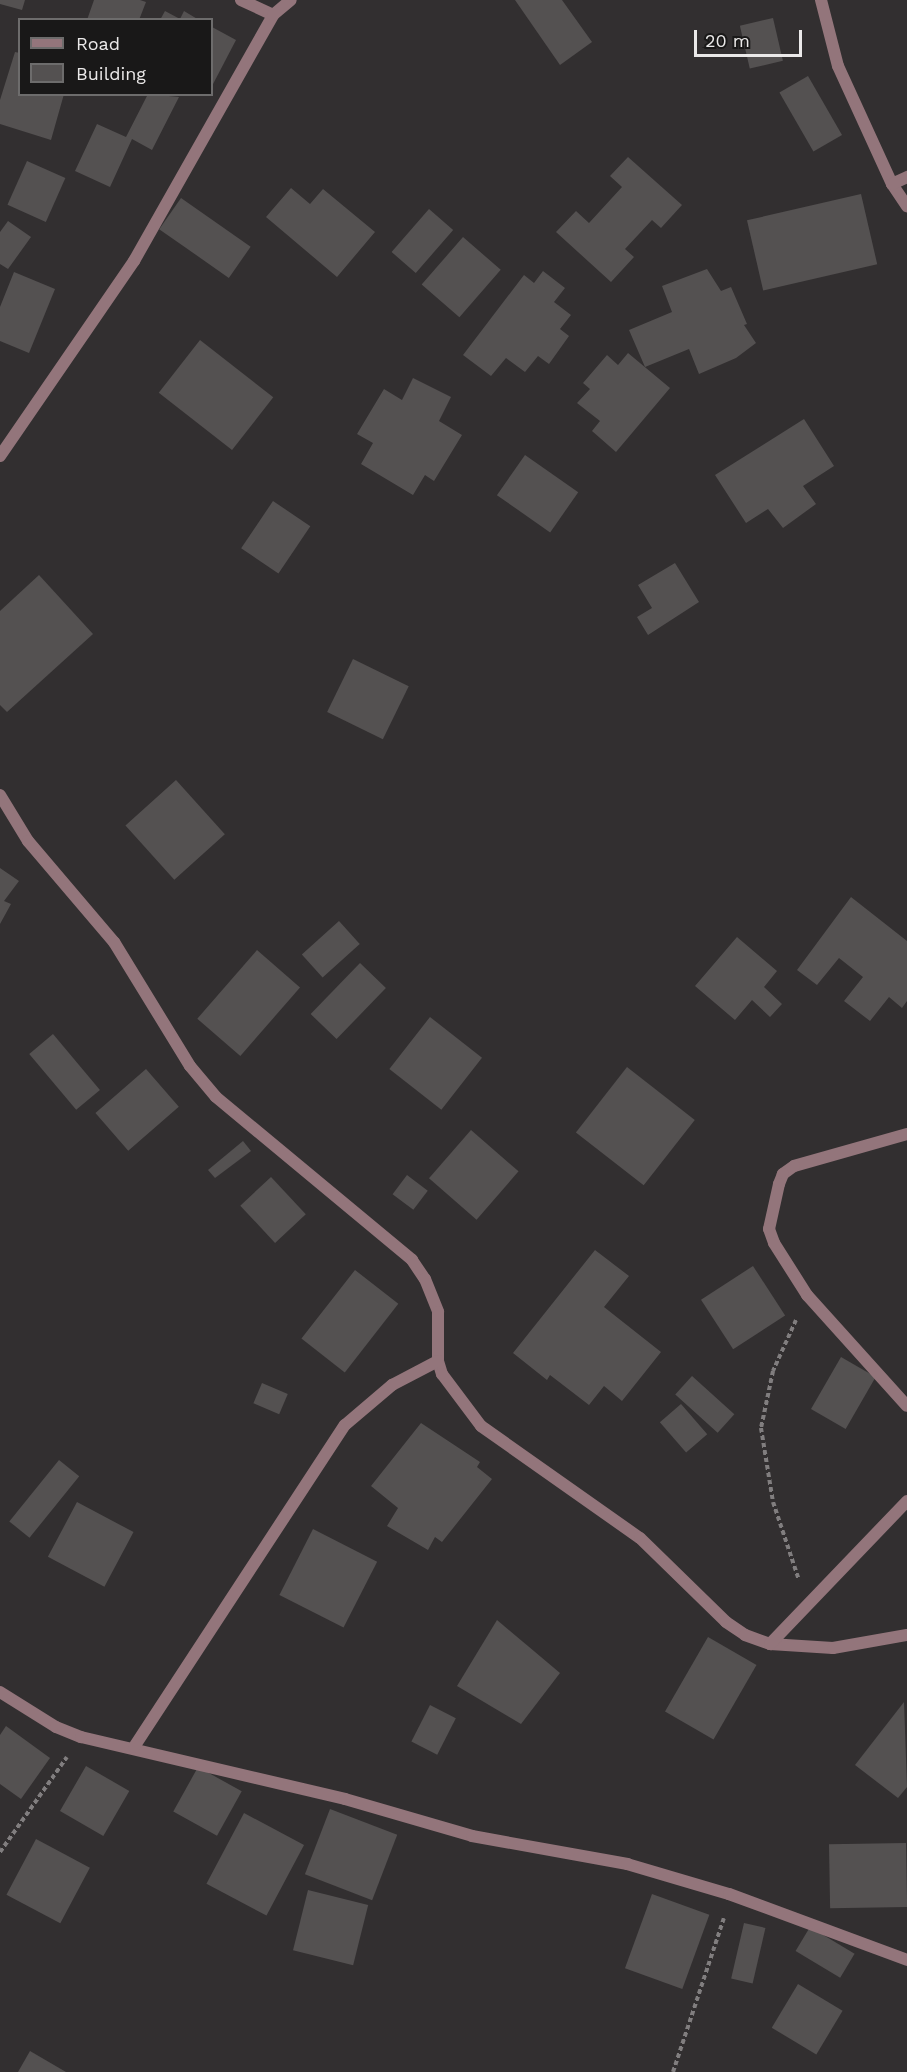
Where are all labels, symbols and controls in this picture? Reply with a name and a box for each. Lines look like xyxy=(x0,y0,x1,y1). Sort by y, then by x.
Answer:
legend xyxy=(18,18,213,96)
scale bar xyxy=(697,18,805,56)
text: 20 m xyxy=(705,30,750,51)
text: Road xyxy=(76,33,120,54)
text: Building xyxy=(76,63,146,84)

